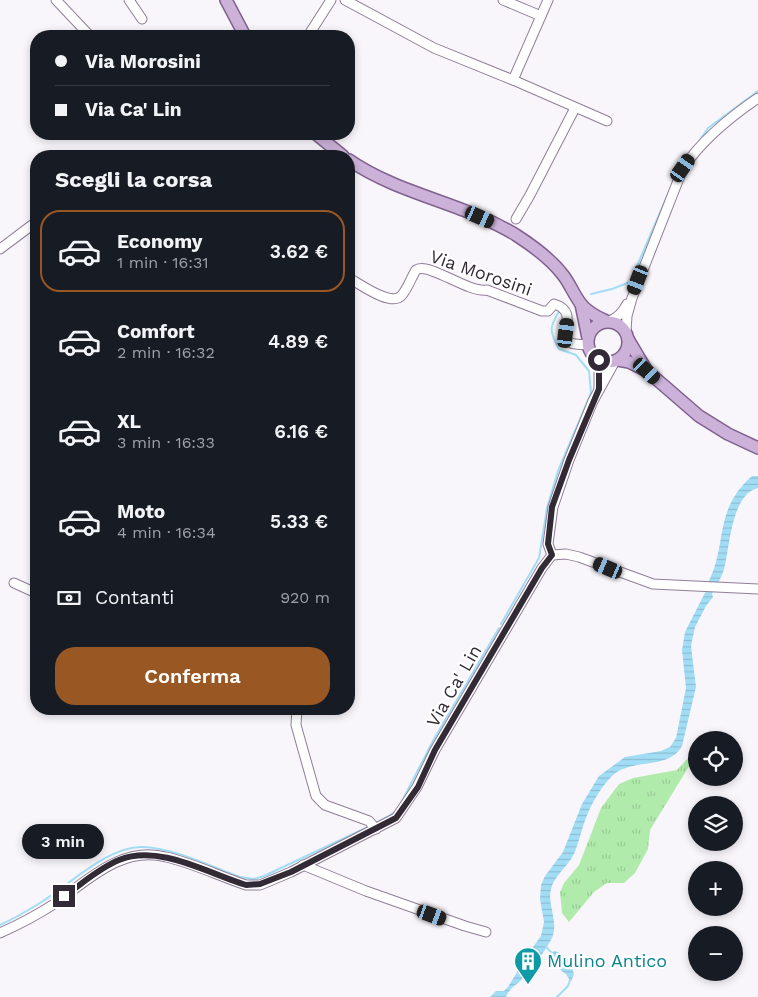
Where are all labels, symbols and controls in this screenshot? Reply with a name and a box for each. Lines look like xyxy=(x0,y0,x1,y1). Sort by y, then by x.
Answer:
text: Via Morosini xyxy=(85,50,201,73)
text: Via Ca' Lin xyxy=(85,98,182,121)
car xyxy=(668,151,697,185)
text: Scegli la corsa xyxy=(55,167,212,192)
car xyxy=(463,204,496,230)
icon: car xyxy=(57,229,102,274)
text: Economy xyxy=(117,230,202,253)
text: 3.62 € xyxy=(270,240,328,263)
street label: Via Morosini xyxy=(427,245,535,300)
text: 1 min · 16:31 xyxy=(117,253,209,272)
car xyxy=(625,263,650,297)
car xyxy=(556,317,575,349)
icon: car xyxy=(57,319,102,364)
text: Comfort xyxy=(117,320,195,343)
text: 4.89 € xyxy=(268,330,328,353)
text: 2 min · 16:32 xyxy=(117,343,215,362)
route start xyxy=(588,349,610,371)
car xyxy=(630,355,663,387)
icon: car xyxy=(57,409,102,454)
text: XL xyxy=(117,410,141,433)
text: 6.16 € xyxy=(274,420,328,443)
text: 3 min · 16:33 xyxy=(117,433,215,452)
icon: car xyxy=(57,499,102,544)
text: Moto xyxy=(117,500,165,523)
text: 5.33 € xyxy=(270,510,328,533)
text: 4 min · 16:34 xyxy=(117,523,216,542)
car xyxy=(591,555,624,581)
icon: cash xyxy=(55,584,83,612)
text: Contanti xyxy=(95,586,174,609)
text: 920 m xyxy=(280,588,330,607)
street label: Via Ca' Lin xyxy=(422,641,485,730)
button: Conferma xyxy=(55,647,330,705)
map controls xyxy=(688,731,743,981)
button: locate xyxy=(688,731,743,786)
button: layers xyxy=(688,796,743,851)
callout: 3 min xyxy=(23,824,105,858)
text: 3 min xyxy=(41,832,85,851)
button: + xyxy=(688,861,743,916)
route end xyxy=(53,885,75,907)
car xyxy=(415,903,448,927)
button: − xyxy=(688,926,743,981)
building icon: Mulino Antico xyxy=(513,946,543,985)
place label: Mulino Antico xyxy=(547,950,667,971)

